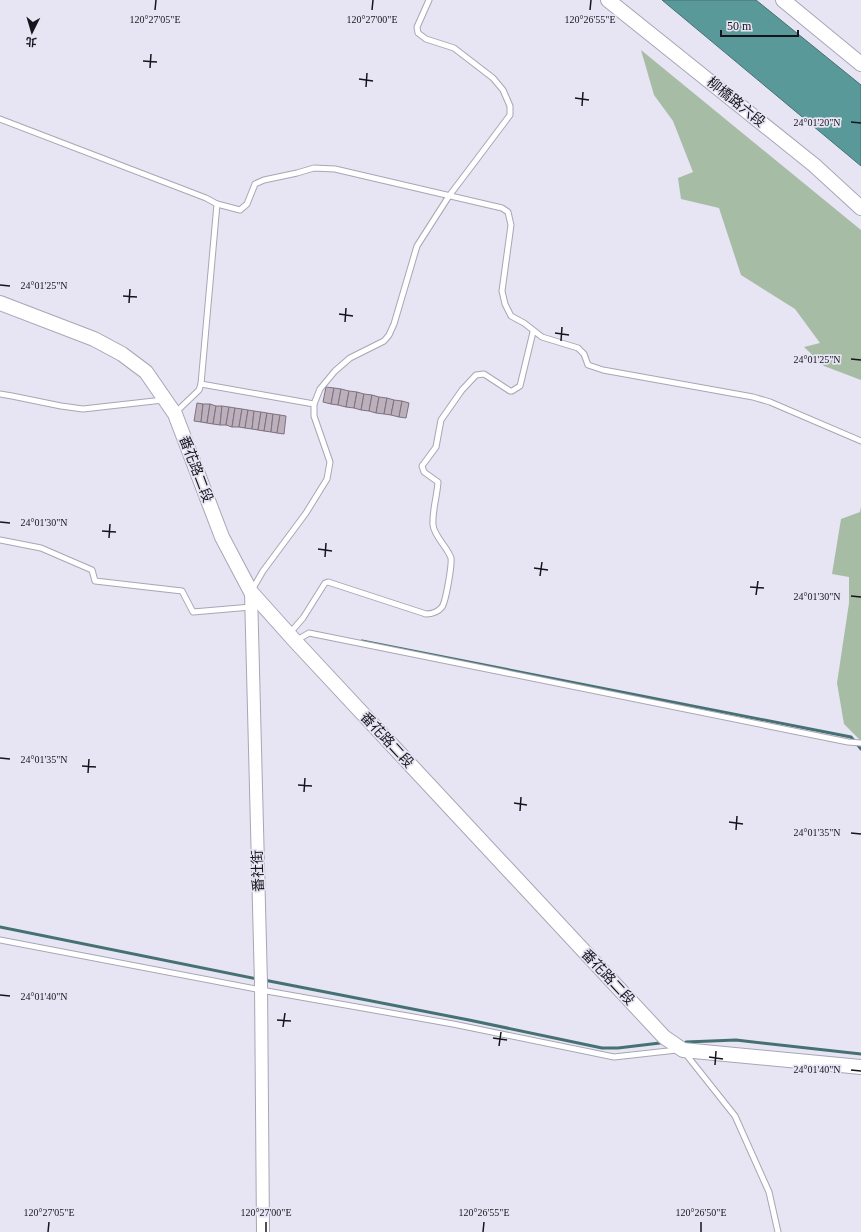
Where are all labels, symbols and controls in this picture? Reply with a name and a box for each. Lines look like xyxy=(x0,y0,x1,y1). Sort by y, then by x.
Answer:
north arrow xyxy=(12,12,52,52)
scale bar xyxy=(721,12,798,38)
text: 120°27'05"E xyxy=(130,14,181,25)
text: 120°27'00"E xyxy=(347,14,398,25)
text: 120°26'55"E xyxy=(565,14,616,25)
text: 50 m xyxy=(727,19,752,33)
text: 北 xyxy=(25,36,37,48)
street label: 柳橋路六段 xyxy=(704,74,768,130)
text: 24°01'20"N xyxy=(793,117,841,128)
text: 24°01'25"N xyxy=(20,280,68,291)
text: 24°01'25"N xyxy=(793,354,841,365)
street label: 番花路二段 xyxy=(176,434,216,504)
text: 24°01'30"N xyxy=(20,517,68,528)
text: 24°01'30"N xyxy=(793,591,841,602)
street label: 番花路二段 xyxy=(358,709,416,771)
text: 24°01'35"N xyxy=(20,754,68,765)
text: 24°01'35"N xyxy=(793,827,841,838)
street label: 番社街 xyxy=(250,850,266,892)
street label: 番花路二段 xyxy=(579,946,637,1008)
text: 24°01'40"N xyxy=(20,991,68,1002)
text: 24°01'40"N xyxy=(793,1064,841,1075)
text: 120°27'05"E xyxy=(24,1207,75,1218)
text: 120°27'00"E xyxy=(241,1207,292,1218)
text: 120°26'55"E xyxy=(459,1207,510,1218)
text: 120°26'50"E xyxy=(676,1207,727,1218)

